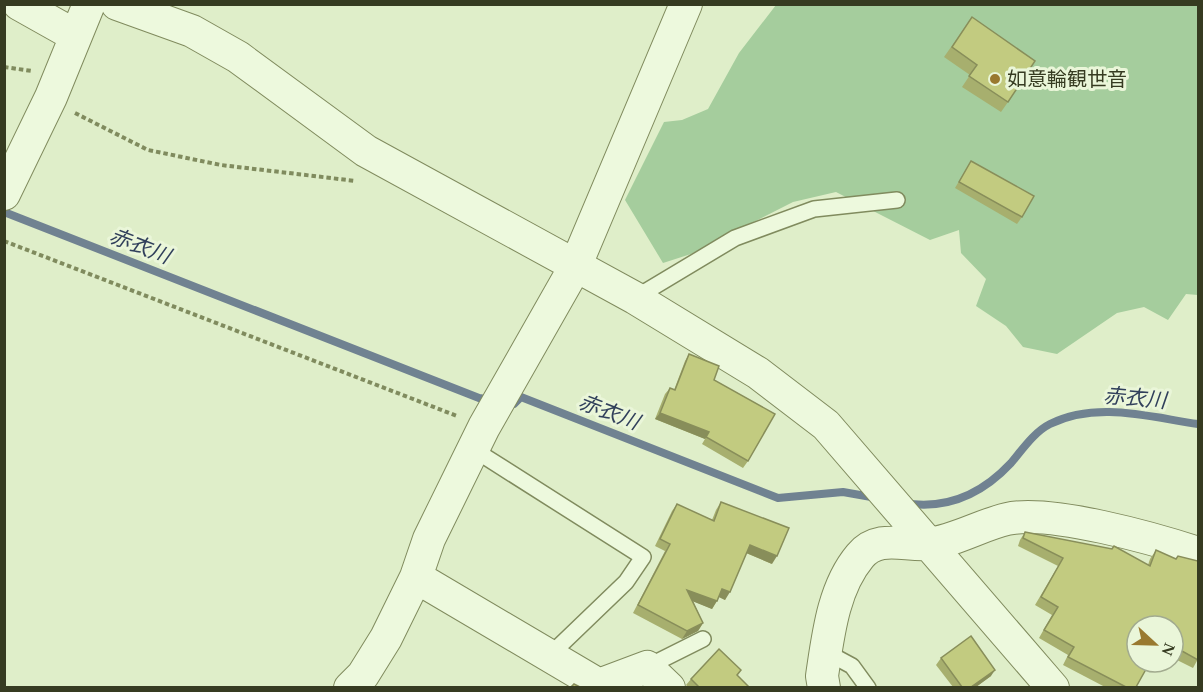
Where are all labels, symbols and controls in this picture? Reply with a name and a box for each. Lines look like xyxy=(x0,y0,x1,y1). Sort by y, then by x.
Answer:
place label: 如意輪観世音 xyxy=(1007,68,1127,90)
marker: 如意輪観世音 xyxy=(988,72,1002,86)
water label: 赤衣川 xyxy=(106,224,176,269)
water label: 赤衣川 xyxy=(1103,383,1169,413)
water label: 赤衣川 xyxy=(575,390,645,435)
north arrow xyxy=(1125,614,1185,674)
text: N xyxy=(1158,641,1178,658)

